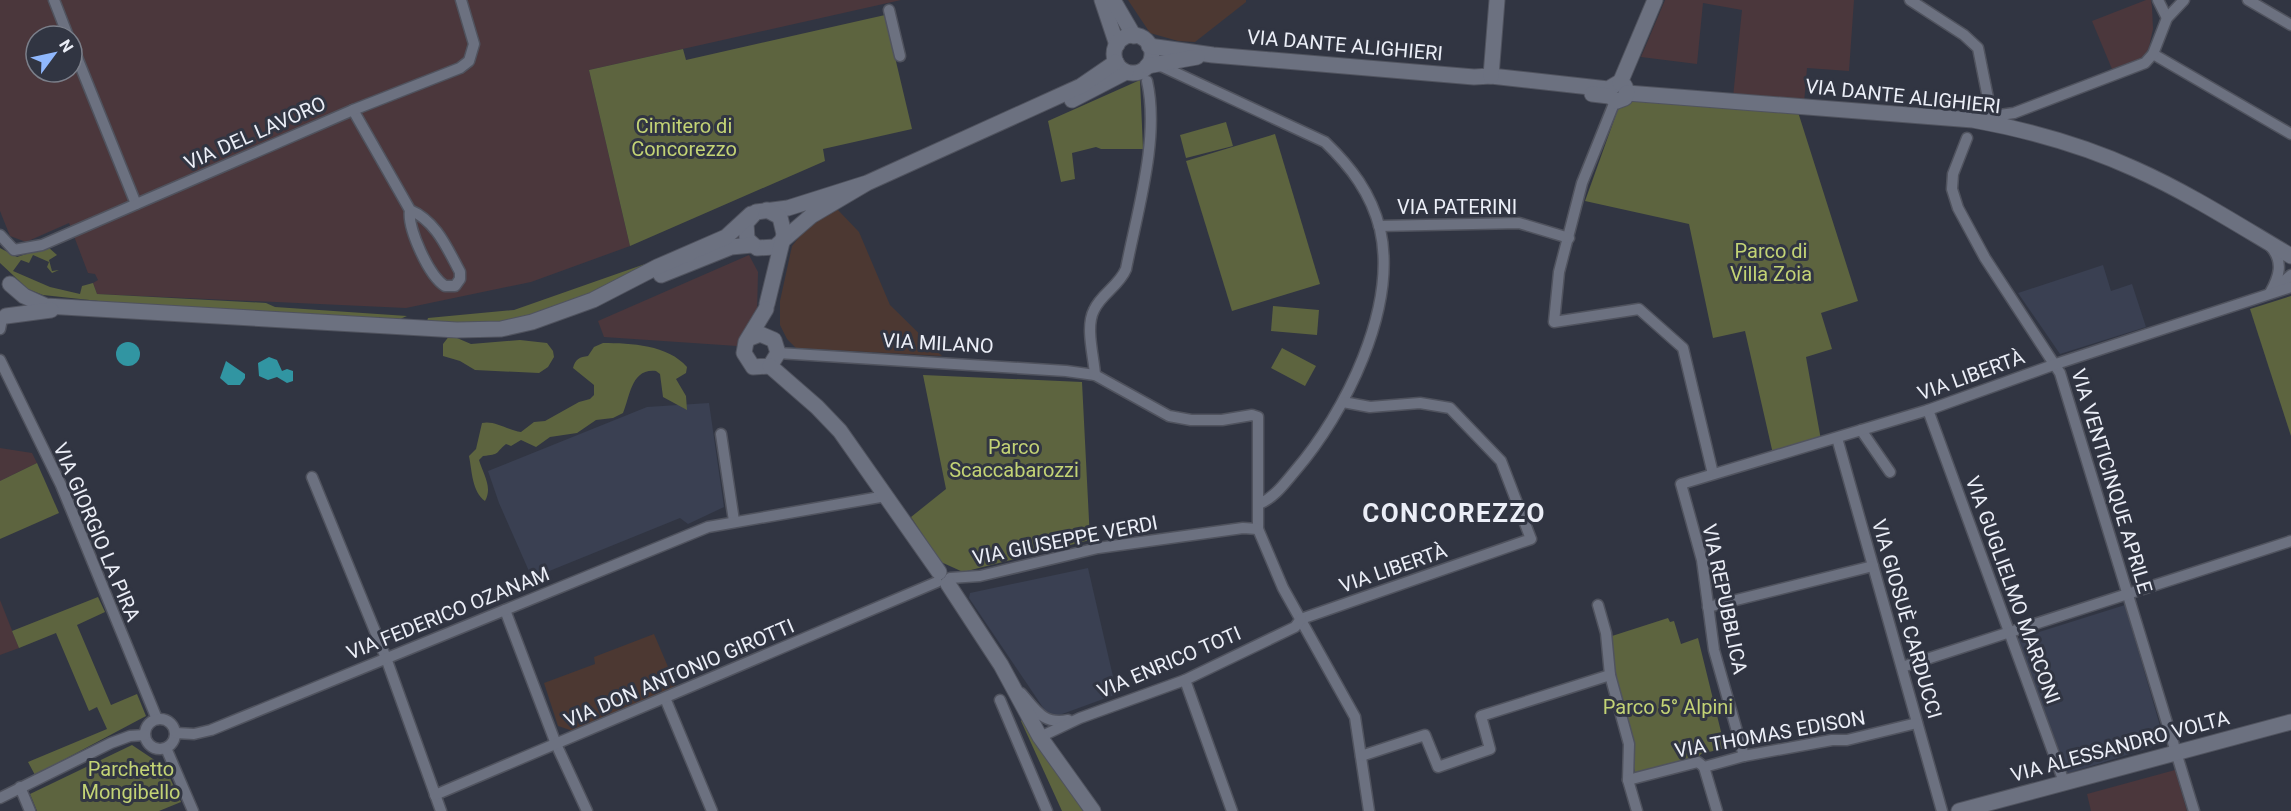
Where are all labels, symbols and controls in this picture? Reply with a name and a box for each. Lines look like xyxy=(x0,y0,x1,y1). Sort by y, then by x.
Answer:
north arrow xyxy=(24,24,84,84)
street label: VIA DANTE ALIGHIERI xyxy=(1246,24,1444,66)
text: N xyxy=(55,36,77,56)
street label: VIA DANTE ALIGHIERI xyxy=(1804,74,2002,118)
street label: VIA DEL LAVORO xyxy=(181,91,329,175)
park label: Cimitero di Concorezzo xyxy=(631,114,737,161)
street label: VIA PATERINI xyxy=(1397,195,1517,219)
park label: Parco di Villa Zoia xyxy=(1730,239,1812,286)
street label: VIA MILANO xyxy=(882,328,994,358)
street label: VIA LIBERTÀ xyxy=(1914,345,2028,405)
street label: VIA VENTICINQUE APRILE xyxy=(2066,366,2158,596)
park label: Parco Scaccabarozzi xyxy=(949,435,1079,482)
street label: VIA GIORGIO LA PIRA xyxy=(49,439,145,625)
street label: VIA GUGLIELMO MARCONI xyxy=(1961,473,2065,707)
district label: CONCOREZZO xyxy=(1362,498,1546,528)
street label: VIA GIUSEPPE VERDI xyxy=(970,510,1160,570)
street label: VIA GIOSUÈ CARDUCCI xyxy=(1867,517,1947,721)
street label: VIA REPUBBLICA xyxy=(1697,522,1753,676)
street label: VIA LIBERTÀ xyxy=(1336,538,1450,598)
street label: VIA FEDERICO OZANAM xyxy=(343,561,553,665)
street label: VIA DON ANTONIO GIROTTI xyxy=(560,614,798,732)
street label: VIA ENRICO TOTI xyxy=(1094,621,1244,703)
park label: Parco 5° Alpini xyxy=(1603,695,1733,719)
street label: VIA THOMAS EDISON xyxy=(1673,705,1867,763)
street label: VIA ALESSANDRO VOLTA xyxy=(2008,705,2232,787)
park label: Parchetto Mongibello xyxy=(82,757,180,804)

